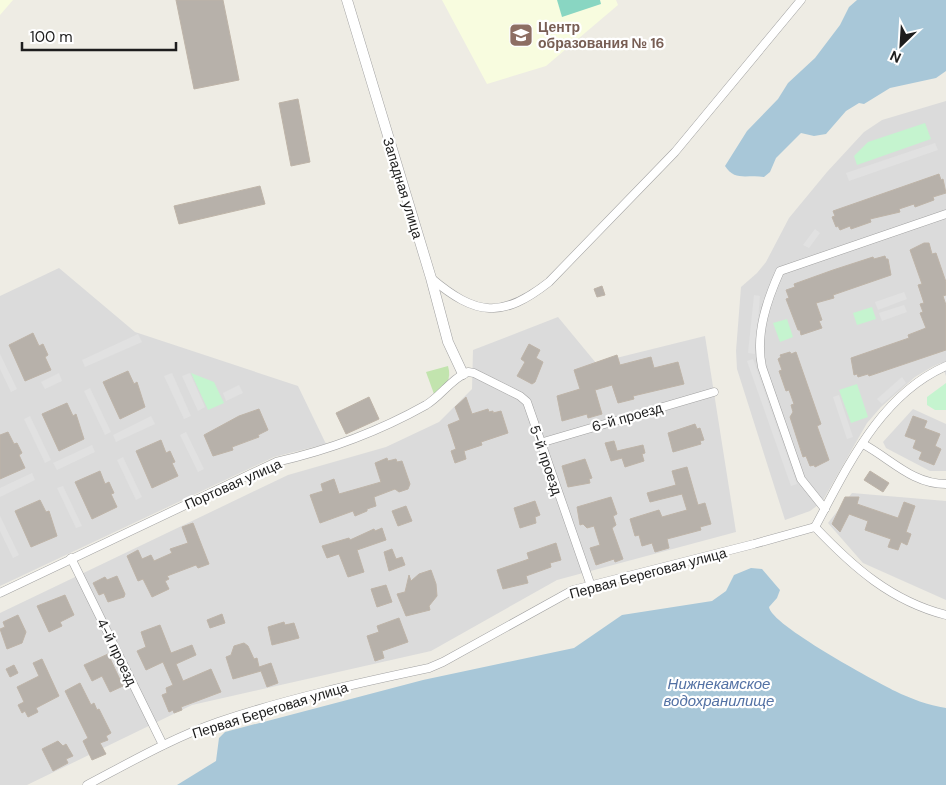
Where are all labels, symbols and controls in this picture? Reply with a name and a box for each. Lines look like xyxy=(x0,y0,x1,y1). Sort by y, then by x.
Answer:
place label: Центр образования № 16 xyxy=(538,18,665,52)
scale bar xyxy=(22,20,176,52)
north arrow xyxy=(876,20,926,70)
school or university icon: Центр образования № 16 xyxy=(508,22,534,48)
text: 100 m xyxy=(30,27,73,47)
text: N xyxy=(887,46,904,67)
street label: Западная улица xyxy=(379,135,427,241)
street label: 6-й проезд xyxy=(590,398,664,436)
street label: 5-й проезд xyxy=(526,423,566,497)
street label: Портовая улица xyxy=(182,454,284,513)
street label: Первая Береговая улица xyxy=(567,543,729,603)
street label: 4-й проезд xyxy=(93,615,141,689)
water label: Нижнекамское водохранилище xyxy=(664,674,774,711)
street label: Первая Береговая улица xyxy=(190,678,350,742)

